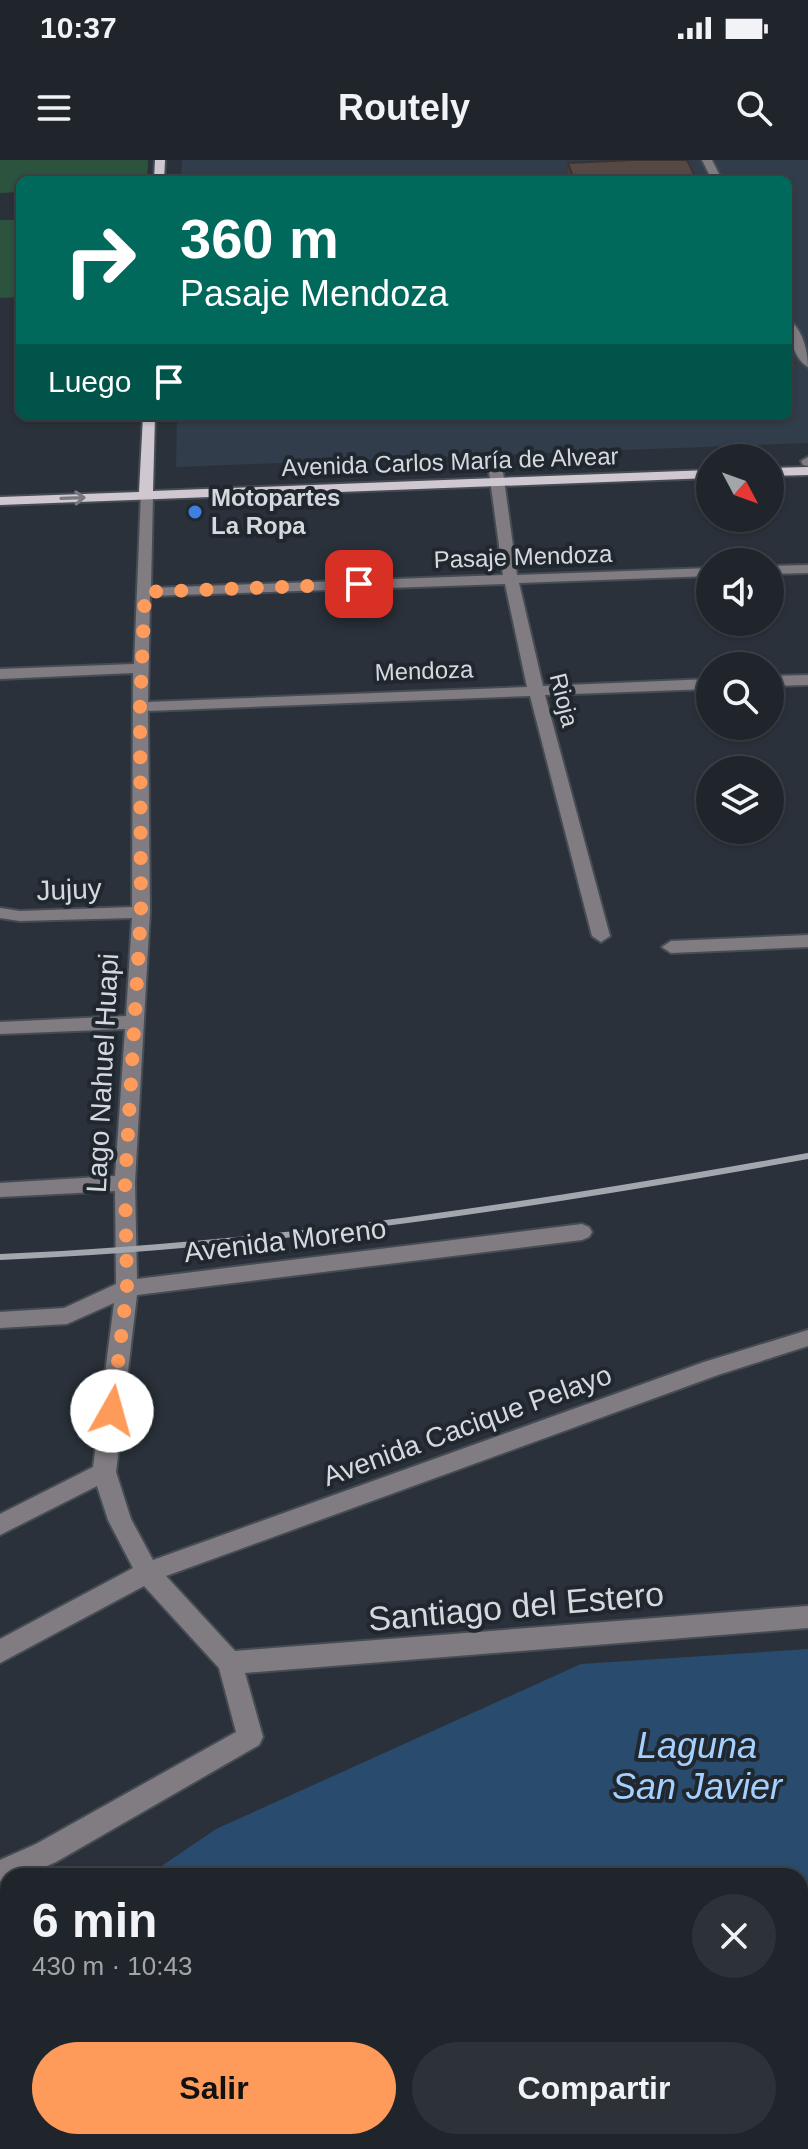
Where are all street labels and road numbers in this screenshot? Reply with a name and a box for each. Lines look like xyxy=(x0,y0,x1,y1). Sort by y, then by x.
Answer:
street label: Avenida Carlos María de Alvear xyxy=(281,442,619,481)
street label: Pasaje Mendoza xyxy=(433,540,613,573)
street label: Mendoza xyxy=(374,655,474,686)
street label: Rioja xyxy=(545,670,584,730)
street label: Jujuy xyxy=(36,873,102,906)
street label: Lago Nahuel Huapi xyxy=(81,953,124,1194)
street label: Avenida Moreno xyxy=(182,1213,388,1268)
street label: Avenida Cacique Pelayo xyxy=(319,1359,616,1492)
street label: Santiago del Estero xyxy=(367,1574,665,1638)

